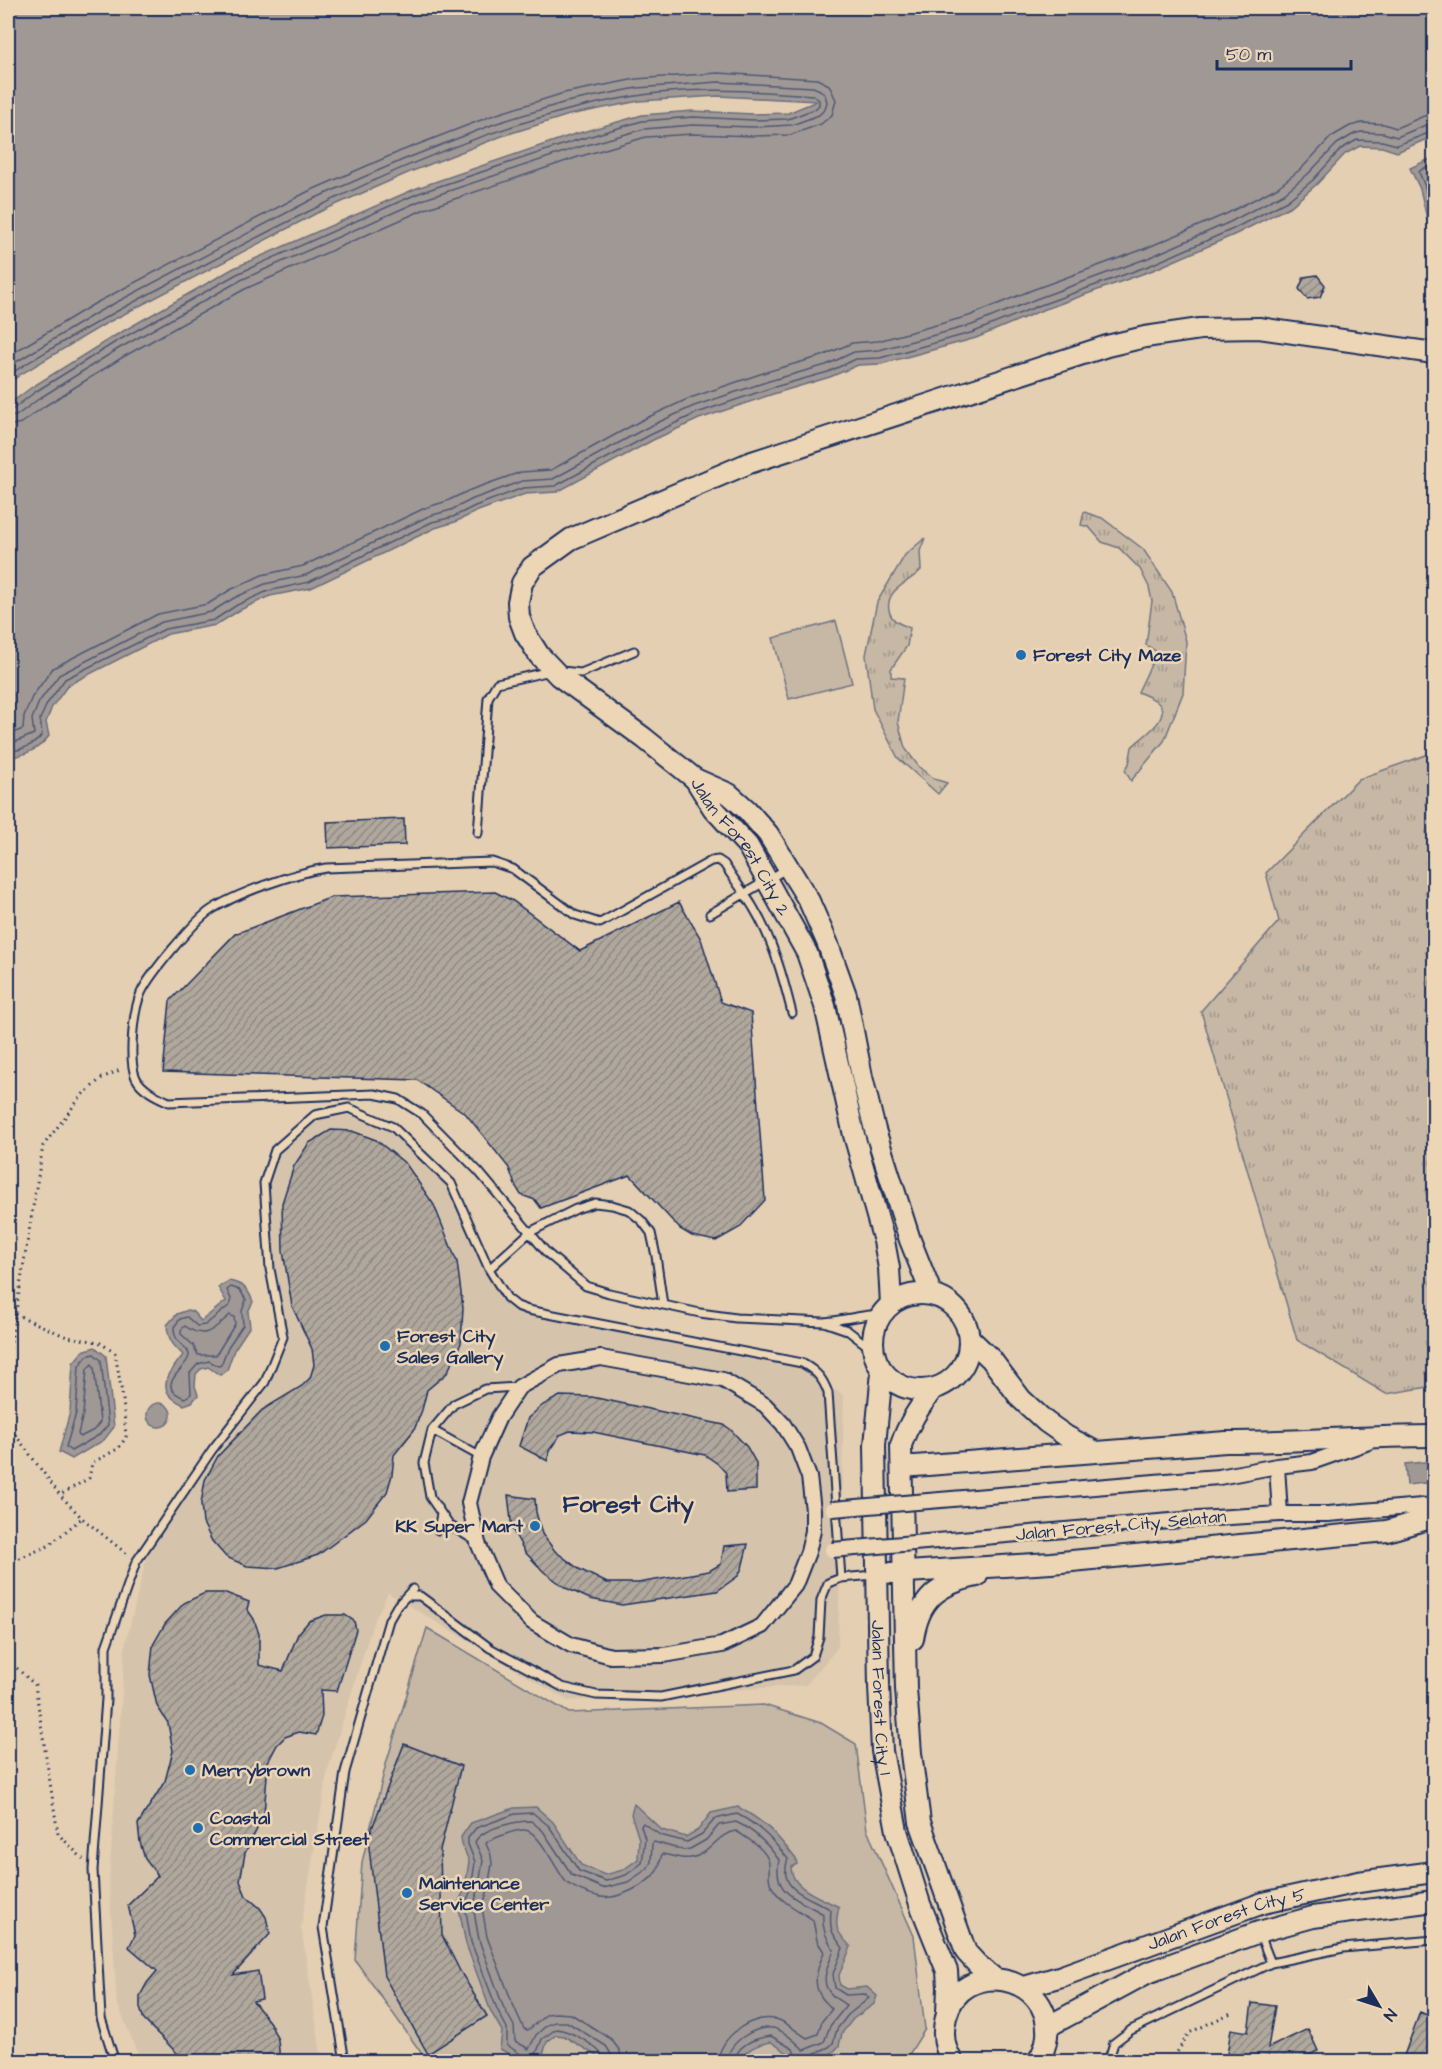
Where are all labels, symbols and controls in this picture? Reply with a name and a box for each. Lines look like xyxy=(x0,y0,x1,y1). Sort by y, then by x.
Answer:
scale bar xyxy=(1217,33,1350,71)
text: 50 m xyxy=(1226,42,1271,67)
place label: Forest City Maze xyxy=(1033,643,1182,669)
marker: Forest City Maze xyxy=(1014,648,1028,662)
street label: Jalan Forest City 2 xyxy=(684,773,796,921)
place label: Forest City Sales Gallery xyxy=(396,1324,503,1371)
marker: Forest City Sales Gallery xyxy=(378,1339,392,1353)
district label: Forest City xyxy=(562,1488,694,1524)
street label: Jalan Forest City Selatan xyxy=(1015,1504,1227,1548)
place label: KK Super Mart xyxy=(395,1514,524,1539)
marker: KK Super Mart xyxy=(528,1519,542,1533)
street label: Jalan Forest City 1 xyxy=(865,1620,898,1777)
place label: Merrybrown xyxy=(202,1758,310,1784)
marker: Merrybrown xyxy=(183,1763,197,1777)
place label: Coastal Commercial Street xyxy=(210,1806,370,1852)
marker: Coastal Commercial Street xyxy=(191,1821,205,1835)
place label: Maintenance Service Center xyxy=(418,1871,549,1917)
street label: Jalan Forest City 5 xyxy=(1144,1882,1308,1957)
marker: Maintenance Service Center xyxy=(400,1886,414,1900)
north arrow xyxy=(1349,1976,1409,2036)
text: N xyxy=(1378,2004,1402,2026)

